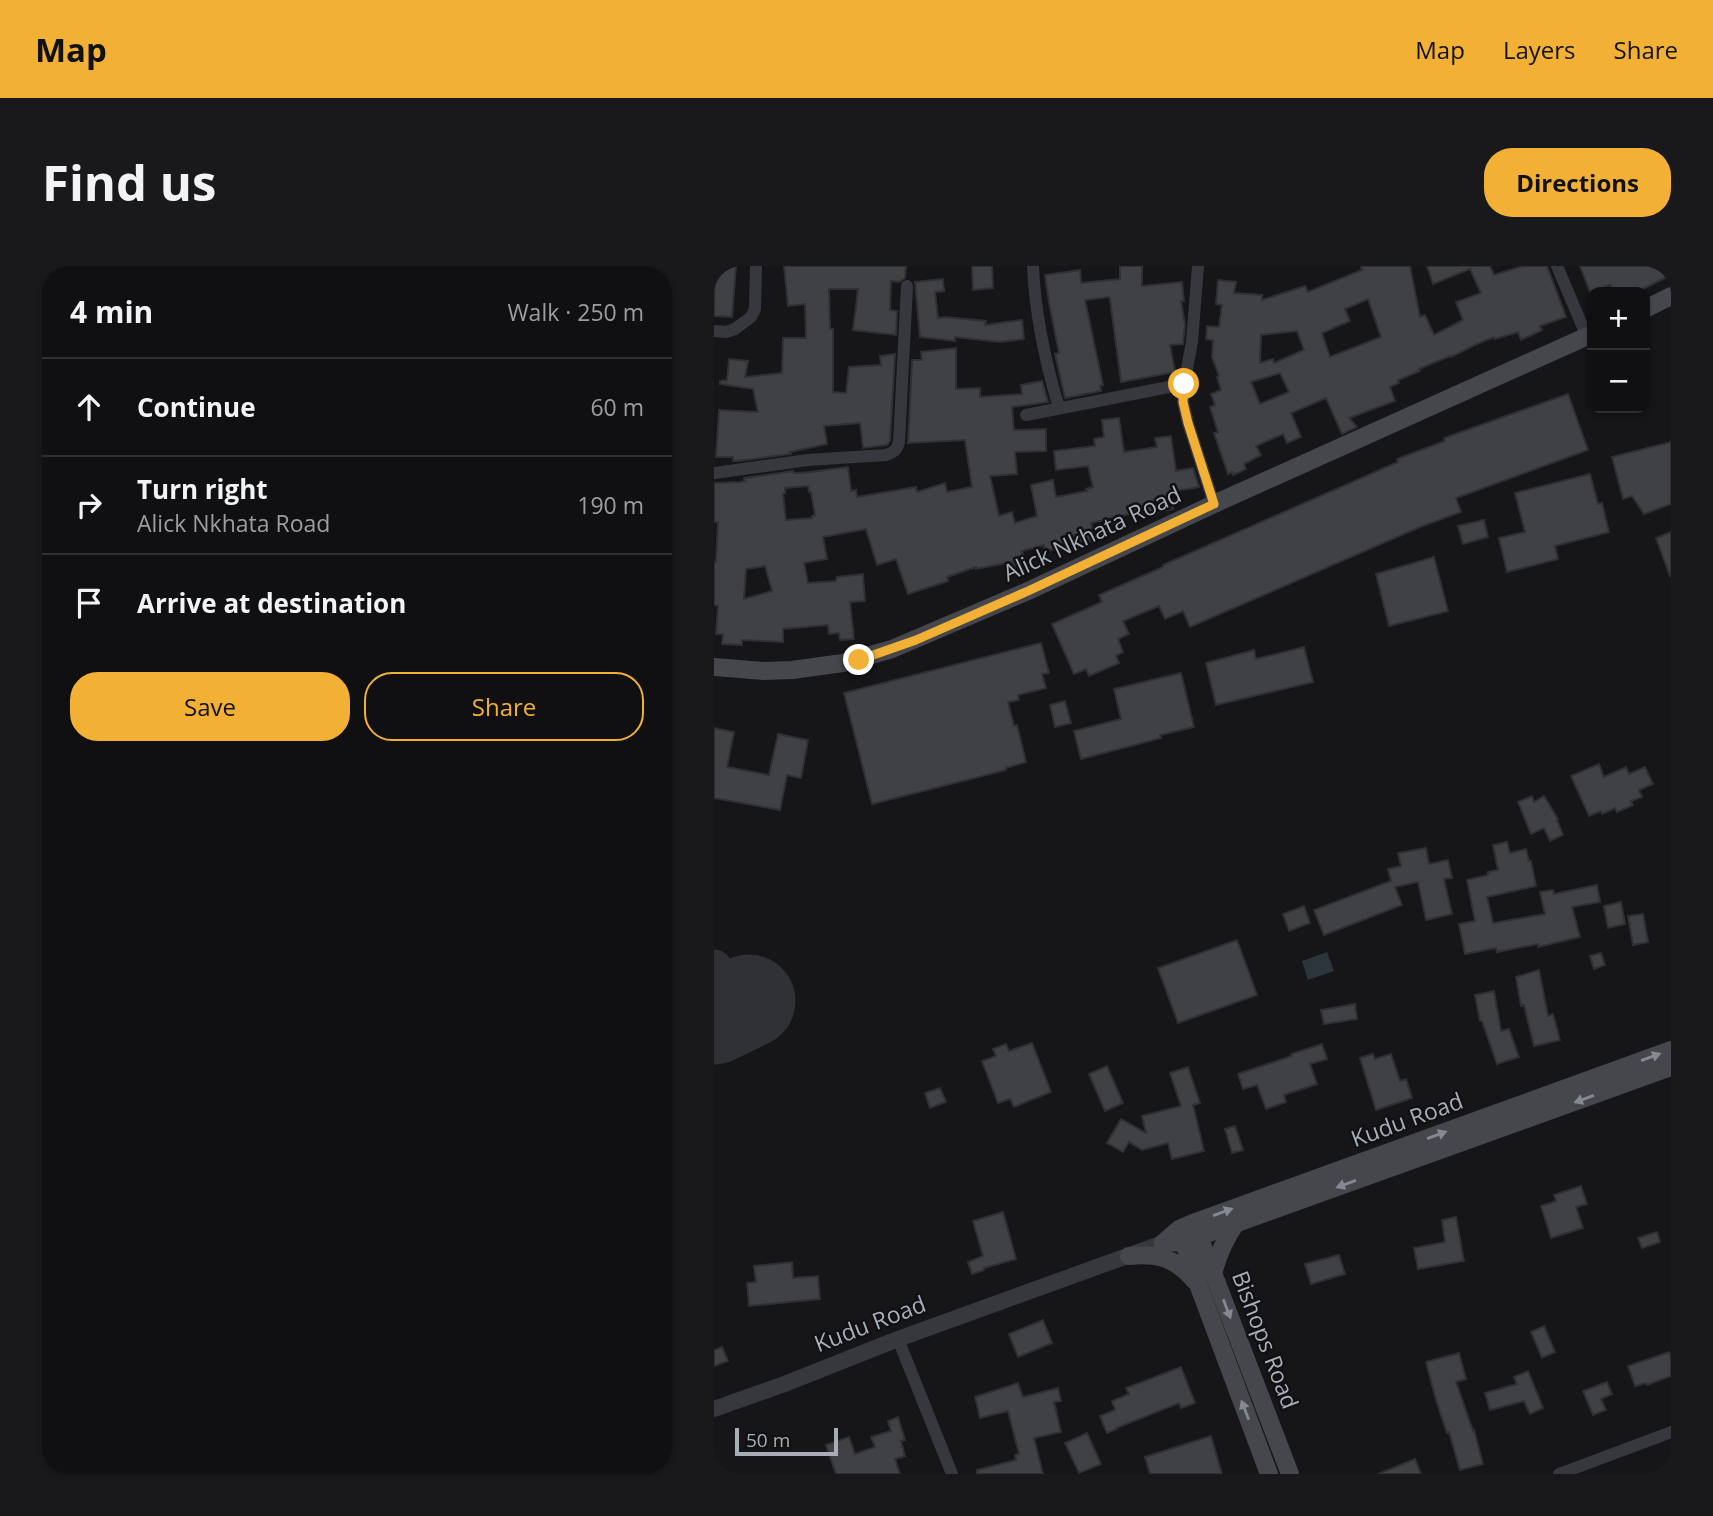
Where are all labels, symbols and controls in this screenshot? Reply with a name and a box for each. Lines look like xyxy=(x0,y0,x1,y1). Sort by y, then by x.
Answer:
text: Map xyxy=(35,27,107,72)
text: Map xyxy=(1415,33,1465,66)
text: Layers xyxy=(1503,33,1576,66)
text: Share xyxy=(1614,33,1678,66)
button: Directions xyxy=(1484,148,1671,217)
text: Find us xyxy=(42,149,216,215)
map controls xyxy=(1587,287,1650,413)
button: + xyxy=(1587,287,1650,350)
text: 4 min xyxy=(70,291,153,332)
text: Walk · 250 m xyxy=(507,296,644,328)
button: − xyxy=(1587,350,1650,413)
route start xyxy=(1168,368,1199,399)
icon: ahead xyxy=(70,388,108,426)
text: Continue xyxy=(137,389,256,425)
text: 60 m xyxy=(590,391,644,423)
text: Turn right xyxy=(137,471,268,507)
street label: Alick Nkhata Road xyxy=(997,478,1186,588)
icon: right xyxy=(70,486,108,524)
text: 190 m xyxy=(577,489,644,521)
text: Alick Nkhata Road xyxy=(137,507,330,539)
icon: arrive xyxy=(70,584,108,622)
text: Arrive at destination xyxy=(137,585,406,621)
route end xyxy=(843,644,874,675)
button: Save xyxy=(70,672,350,741)
button: Share xyxy=(364,672,644,741)
one-way arrow xyxy=(1640,1051,1661,1062)
street label: Kudu Road xyxy=(1346,1084,1467,1154)
one-way arrow xyxy=(1573,1093,1594,1104)
one-way arrow xyxy=(1426,1129,1447,1140)
one-way arrow xyxy=(1336,1178,1357,1189)
one-way arrow xyxy=(1212,1206,1233,1217)
street label: Bishops Road xyxy=(1225,1266,1307,1413)
street label: Kudu Road xyxy=(809,1287,930,1359)
one-way arrow xyxy=(1221,1299,1232,1320)
one-way arrow xyxy=(1239,1400,1250,1421)
scale bar xyxy=(735,1425,838,1457)
text: 50 m xyxy=(746,1427,790,1453)

